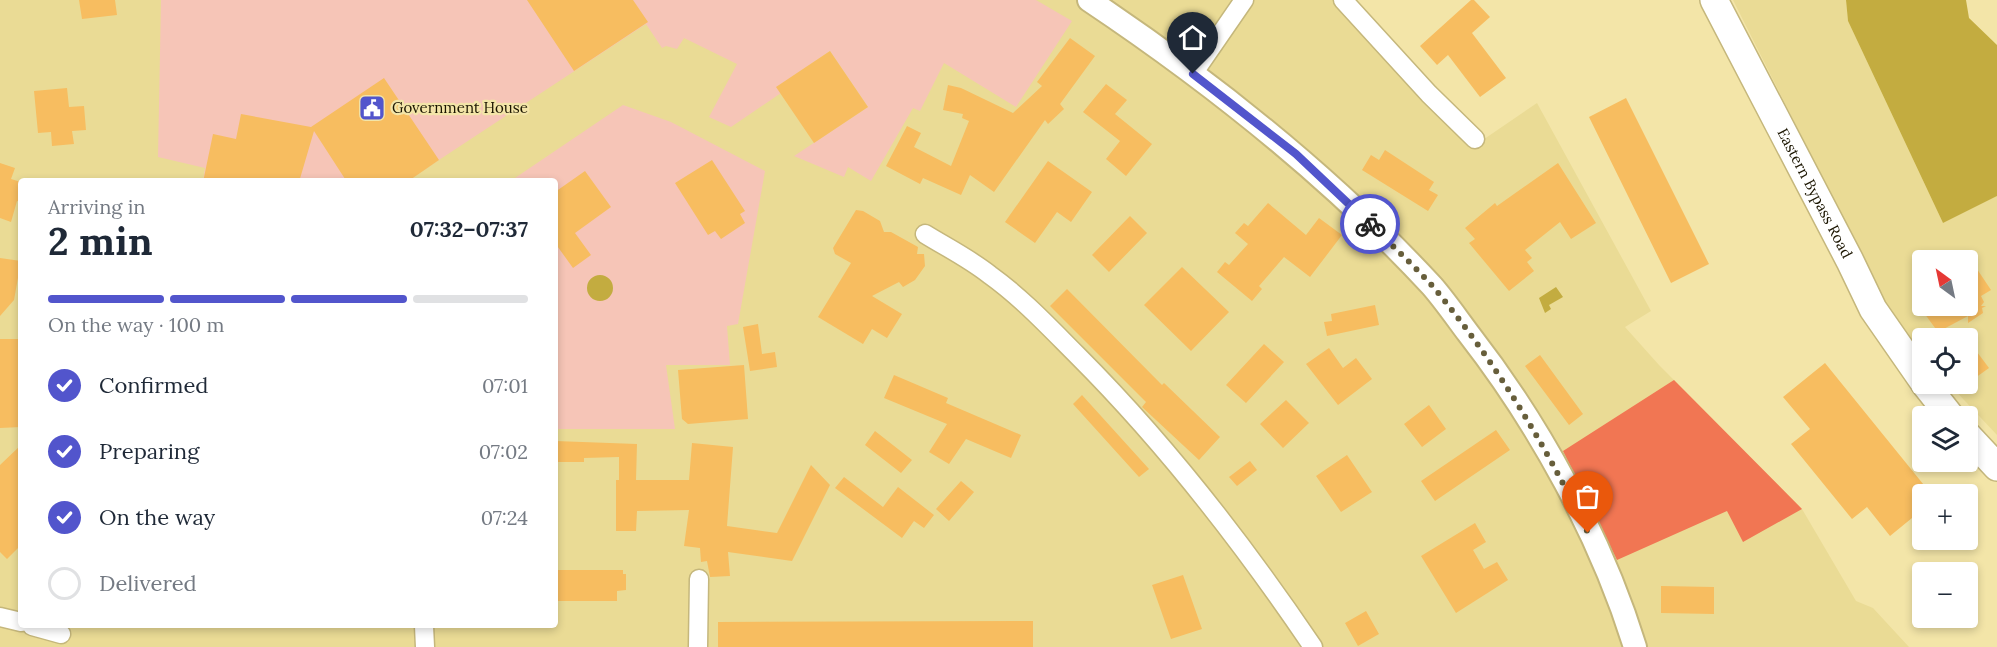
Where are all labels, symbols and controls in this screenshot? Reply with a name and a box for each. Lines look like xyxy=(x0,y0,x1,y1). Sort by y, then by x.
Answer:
pin xyxy=(1167,12,1218,74)
icon: home xyxy=(1176,21,1209,54)
public building icon: Government House xyxy=(357,93,387,123)
place label: Government House xyxy=(392,98,528,117)
street label: Eastern Bypass Road xyxy=(1773,125,1857,261)
text: Arriving in xyxy=(48,194,145,219)
courier xyxy=(1340,194,1400,254)
icon: bike xyxy=(1354,208,1387,241)
text: 07:32–07:37 xyxy=(410,215,528,243)
text: 2 min xyxy=(48,216,153,266)
north arrow xyxy=(1912,250,1978,316)
map controls xyxy=(1912,250,1978,628)
text: On the way · 100 m xyxy=(48,312,224,337)
button: locate xyxy=(1912,328,1978,394)
icon: check xyxy=(48,369,81,402)
text: Confirmed xyxy=(99,371,208,399)
text: 07:01 xyxy=(482,373,528,398)
button: layers xyxy=(1912,406,1978,472)
icon: check xyxy=(48,435,81,468)
text: Preparing xyxy=(99,437,199,465)
text: 07:02 xyxy=(479,439,528,464)
pin xyxy=(1562,471,1613,533)
icon: bag xyxy=(1571,480,1604,513)
button: + xyxy=(1912,484,1978,550)
icon: check xyxy=(48,501,81,534)
text: On the way xyxy=(99,503,215,531)
text: 07:24 xyxy=(481,505,528,530)
button: − xyxy=(1912,562,1978,628)
text: Delivered xyxy=(99,569,197,597)

